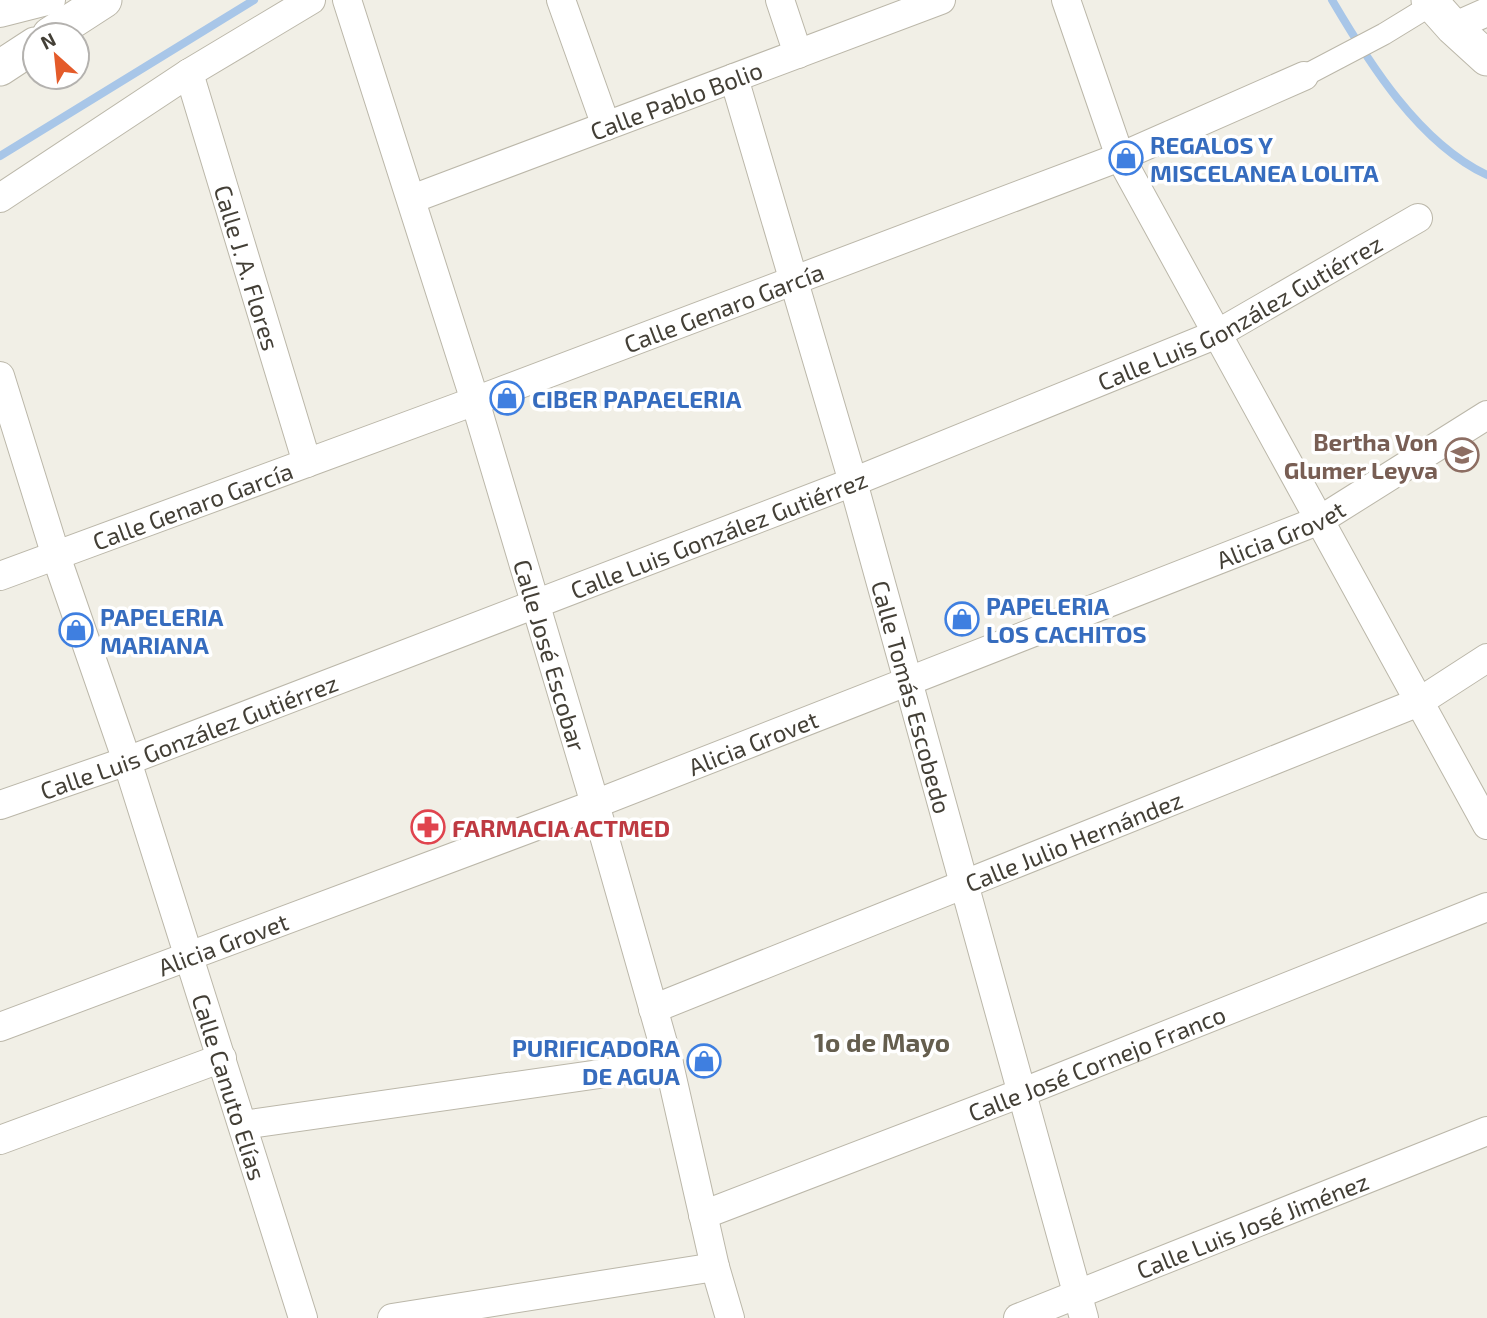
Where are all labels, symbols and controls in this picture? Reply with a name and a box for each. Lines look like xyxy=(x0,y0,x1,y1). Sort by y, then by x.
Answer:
north arrow xyxy=(21,21,91,91)
text: N xyxy=(37,27,59,54)
street label: Calle Pablo Bolio xyxy=(586,54,766,145)
place label: REGALOS Y MISCELANEA LOLITA xyxy=(1150,130,1379,187)
shop icon: REGALOS Y MISCELANEA LOLITA xyxy=(1107,139,1145,177)
street label: Calle J. A. Flores xyxy=(209,181,286,353)
street label: Calle Luis González Gutiérrez xyxy=(1093,228,1387,396)
street label: Calle Genaro García xyxy=(620,256,828,358)
shop icon: CIBER PAPAELERIA xyxy=(488,379,526,417)
place label: CIBER PAPAELERIA xyxy=(532,384,742,413)
place label: Bertha Von Glumer Leyva xyxy=(1284,427,1438,484)
school or university icon: Bertha Von Glumer Leyva xyxy=(1443,436,1481,474)
street label: Calle Genaro García xyxy=(88,455,297,555)
street label: Calle Luis González Gutiérrez xyxy=(566,463,871,604)
street label: Alicia Grovet xyxy=(1212,494,1350,574)
street label: Calle José Escobar xyxy=(508,556,593,755)
street label: Calle Tomás Escobedo xyxy=(866,577,958,816)
place label: PAPELERIA LOS CACHITOS xyxy=(986,591,1147,648)
shop icon: PAPELERIA LOS CACHITOS xyxy=(943,600,981,638)
place label: PAPELERIA MARIANA xyxy=(100,602,224,659)
shop icon: PAPELERIA MARIANA xyxy=(57,611,95,649)
street label: Calle Luis González Gutiérrez xyxy=(36,667,342,805)
street label: Alicia Grovet xyxy=(684,704,822,781)
street label: Calle Julio Hernández xyxy=(961,784,1186,897)
pharmacy icon: FARMACIA ACTMED xyxy=(409,808,447,846)
place label: FARMACIA ACTMED xyxy=(452,813,670,842)
street label: Alicia Grovet xyxy=(154,906,292,981)
street label: Calle Canuto Elías xyxy=(187,990,273,1184)
street label: Calle José Cornejo Franco xyxy=(964,998,1229,1127)
district label: 1o de Mayo xyxy=(814,1026,950,1058)
place label: PURIFICADORA DE AGUA xyxy=(512,1033,680,1090)
shop icon: PURIFICADORA DE AGUA xyxy=(685,1042,723,1080)
street label: Calle Luis José Jiménez xyxy=(1132,1165,1372,1284)

